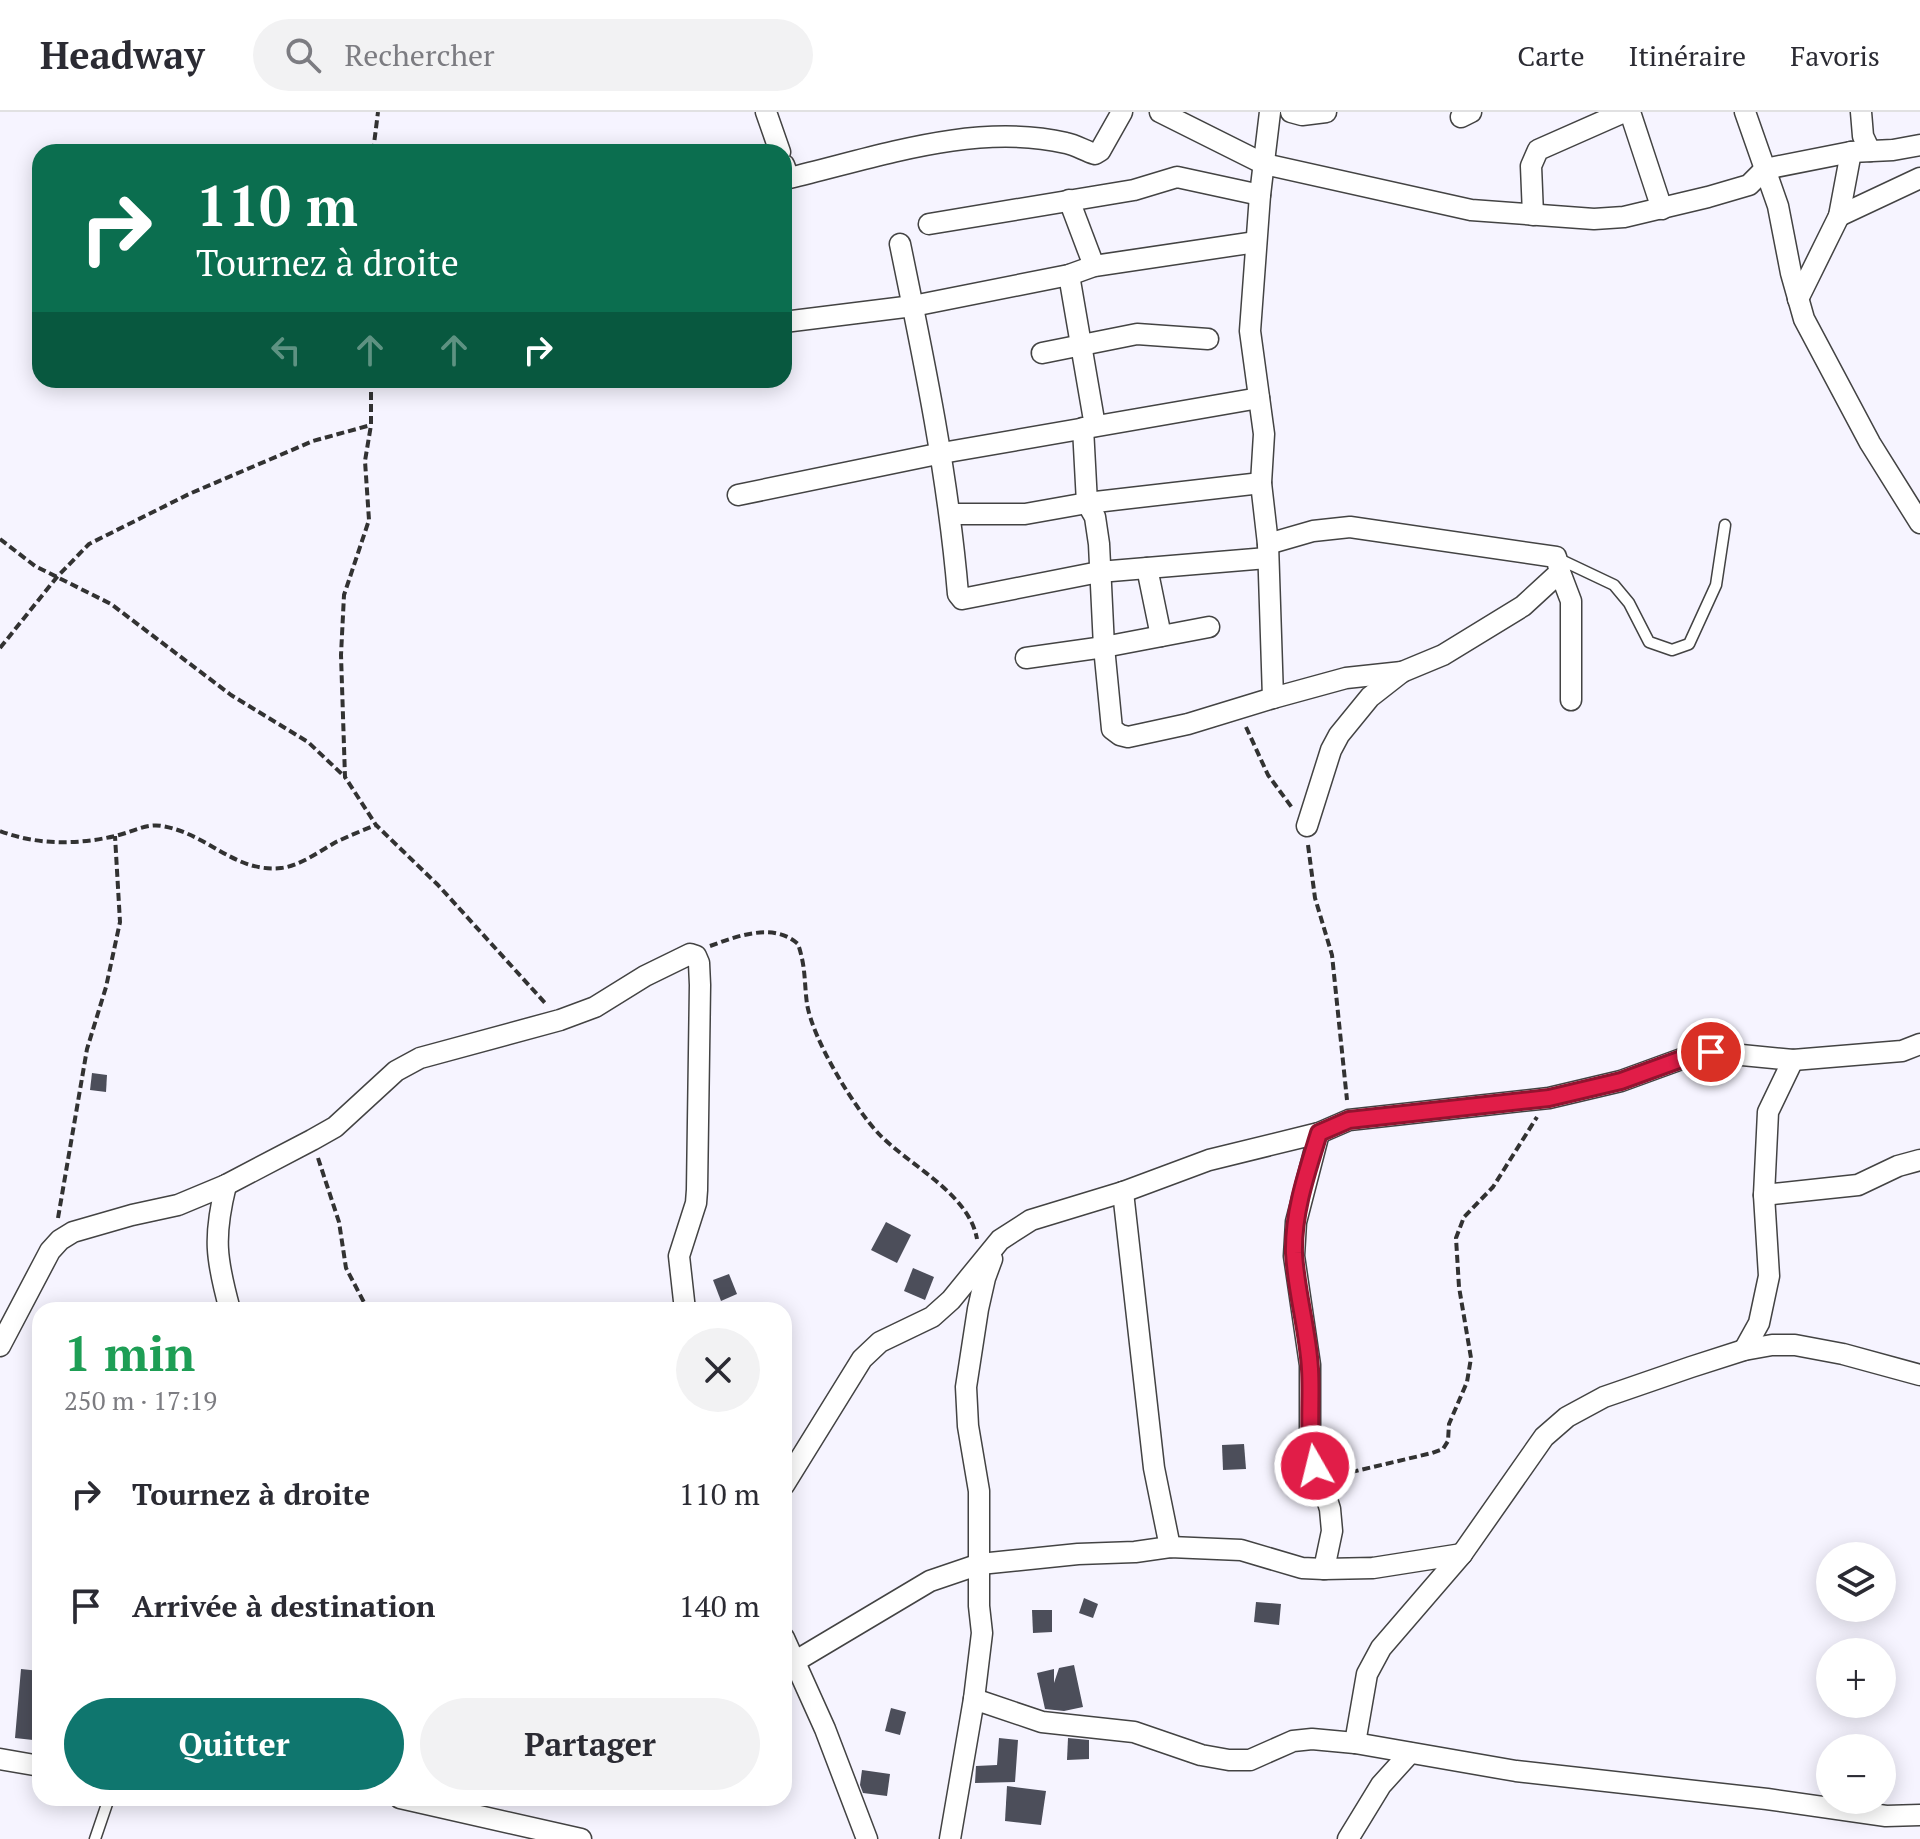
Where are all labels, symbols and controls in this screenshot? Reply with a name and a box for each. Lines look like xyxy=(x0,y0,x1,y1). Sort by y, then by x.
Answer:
search box xyxy=(253,19,813,91)
text: Headway xyxy=(40,30,205,80)
icon: search xyxy=(281,33,325,77)
text: Rechercher xyxy=(345,35,495,75)
text: Carte xyxy=(1517,37,1585,74)
text: Itinéraire xyxy=(1629,37,1746,74)
text: Favoris xyxy=(1790,37,1880,74)
text: 110 m xyxy=(196,168,358,242)
icon: right xyxy=(64,176,168,280)
text: Tournez à droite xyxy=(196,239,459,286)
icon: left xyxy=(264,328,308,372)
icon: ahead xyxy=(348,328,392,372)
icon: ahead xyxy=(432,328,476,372)
icon: right xyxy=(516,328,560,372)
pin xyxy=(1677,1018,1745,1086)
icon: arrive xyxy=(1689,1030,1733,1074)
text: 1 min xyxy=(64,1321,195,1385)
button: close xyxy=(676,1328,760,1412)
text: 250 m · 17:19 xyxy=(64,1383,217,1417)
position arrow xyxy=(1273,1424,1357,1508)
icon: right xyxy=(64,1472,108,1516)
text: Tournez à droite xyxy=(132,1474,370,1514)
text: 110 m xyxy=(679,1474,760,1514)
map controls xyxy=(1816,1542,1896,1814)
button: layers xyxy=(1816,1542,1896,1622)
icon: arrive xyxy=(64,1584,108,1628)
text: Arrivée à destination xyxy=(132,1586,435,1626)
text: 140 m xyxy=(679,1586,760,1626)
button: + xyxy=(1816,1638,1896,1718)
button: Quitter xyxy=(64,1698,404,1790)
button: Partager xyxy=(420,1698,760,1790)
button: − xyxy=(1816,1734,1896,1814)

